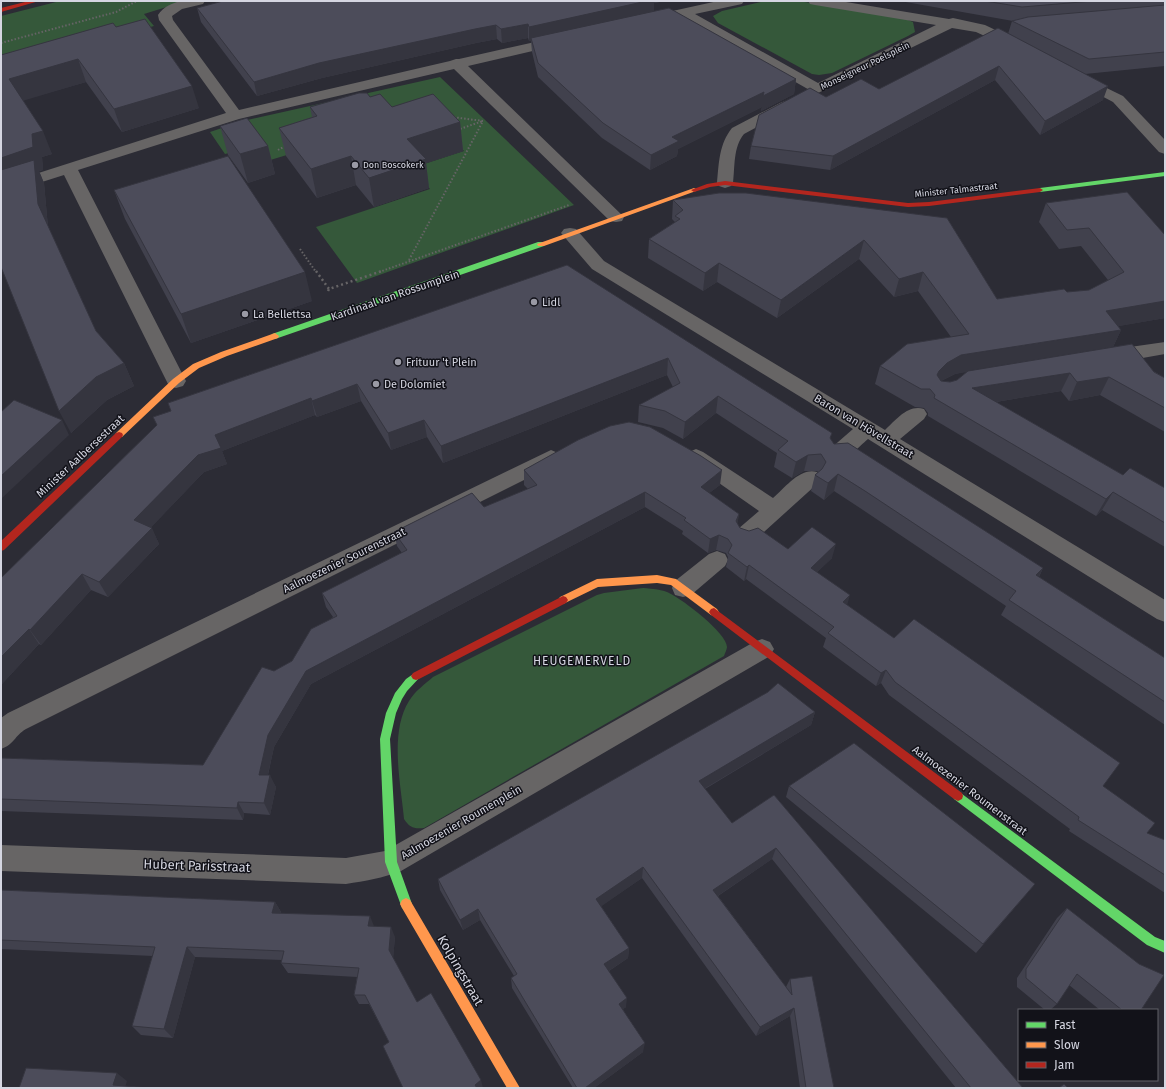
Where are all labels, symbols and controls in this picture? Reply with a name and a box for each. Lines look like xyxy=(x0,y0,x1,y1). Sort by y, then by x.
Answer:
street label: Monseigneur Poelsplein xyxy=(819,40,911,92)
marker: Don Boscokerk xyxy=(350,160,360,170)
place label: Don Boscokerk xyxy=(363,160,424,170)
street label: Minister Talmastraat xyxy=(914,181,999,199)
street label: Kardinaal van Rossumplein xyxy=(329,267,461,324)
place label: Lidl xyxy=(542,296,560,309)
marker: Lidl xyxy=(529,297,539,307)
place label: La Bellettsa xyxy=(253,308,311,321)
marker: La Bellettsa xyxy=(240,309,250,319)
place label: Frituur 't Plein xyxy=(406,356,477,369)
marker: Frituur 't Plein xyxy=(393,357,403,367)
place label: De Dolomiet xyxy=(384,378,446,391)
marker: De Dolomiet xyxy=(371,379,381,389)
street label: Baron van Hövellstraat xyxy=(812,392,916,461)
street label: Minister Aalbersestraat xyxy=(34,412,127,500)
street label: Aalmoezenier Sourenstraat xyxy=(281,525,408,596)
district label: HEUGEMERVELD xyxy=(533,654,631,668)
street label: Aalmoezenier Roumenstraat xyxy=(910,743,1030,838)
street label: Aalmoezenier Roumenplein xyxy=(399,783,524,862)
street label: Hubert Parisstraat xyxy=(143,856,251,875)
street label: Kolpingstraat xyxy=(434,932,487,1008)
legend xyxy=(1018,1009,1158,1081)
text: Fast xyxy=(1054,1018,1076,1032)
text: Slow xyxy=(1054,1038,1080,1052)
text: Jam xyxy=(1054,1058,1074,1072)

